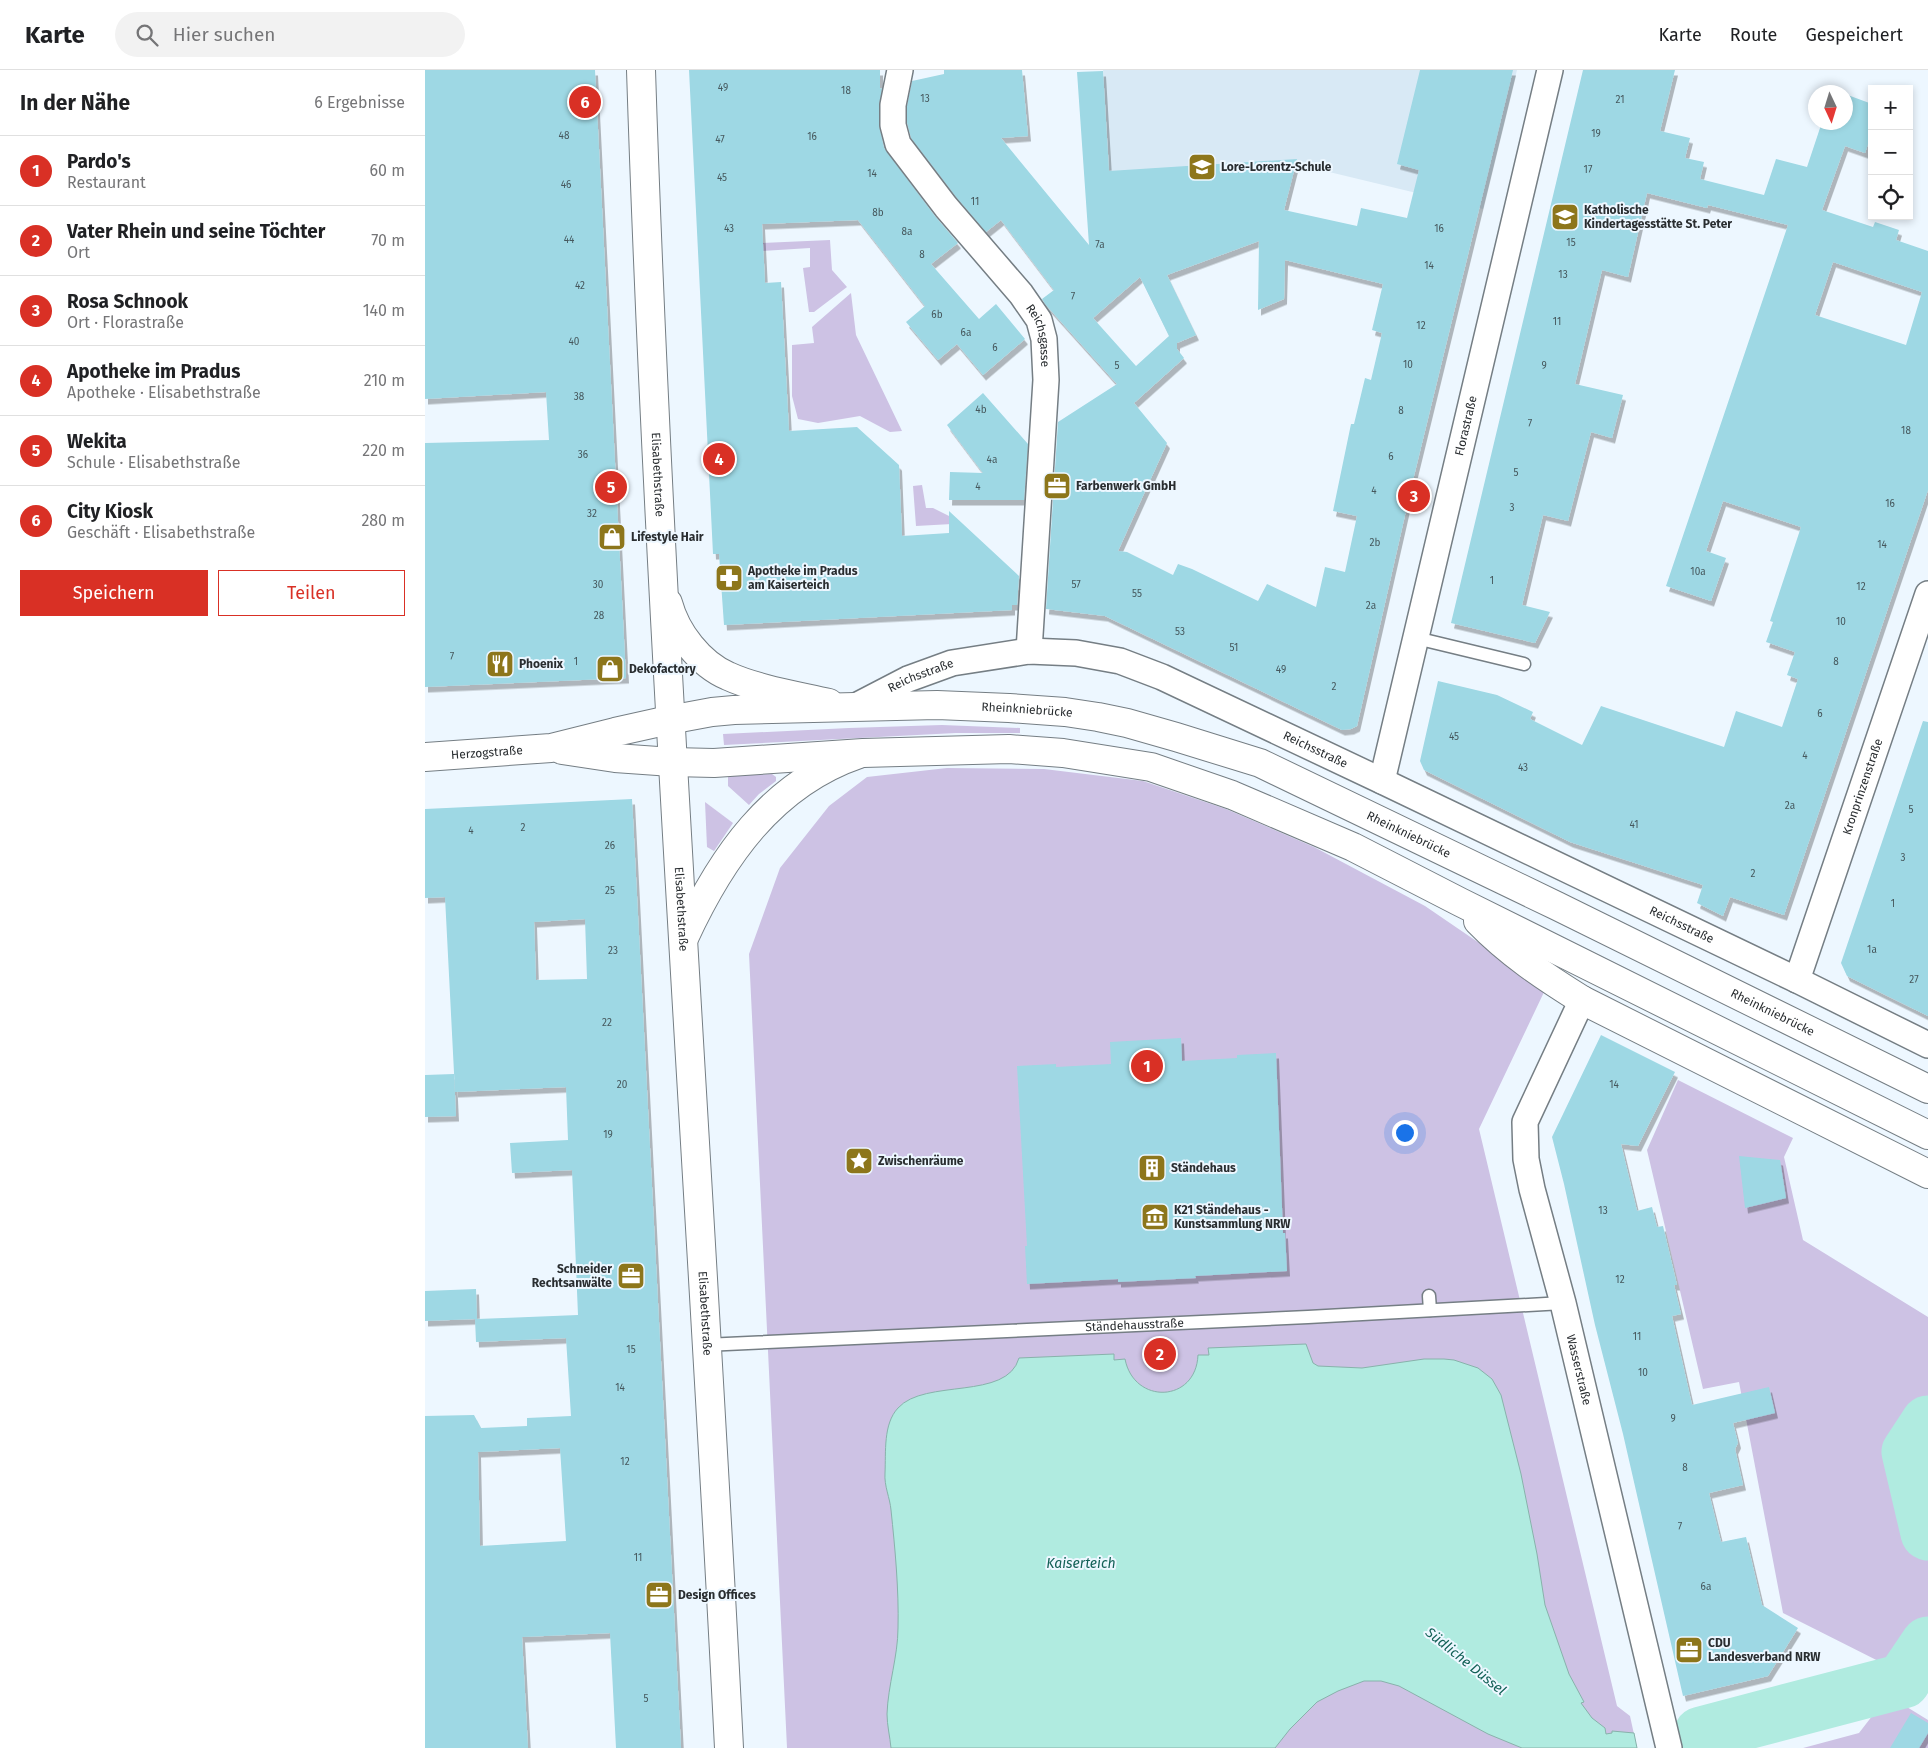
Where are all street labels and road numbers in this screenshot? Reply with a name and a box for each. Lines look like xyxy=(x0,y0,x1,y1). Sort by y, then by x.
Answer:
street label: Reichsgasse xyxy=(1023,301,1052,367)
street label: Florastraße xyxy=(1452,394,1480,457)
street label: Elisabethstraße xyxy=(649,432,667,517)
street label: Reichsstraße xyxy=(886,656,956,695)
street label: Rheinkniebrücke xyxy=(981,700,1074,720)
street label: Reichsstraße xyxy=(1281,728,1350,771)
street label: Kronprinzenstraße xyxy=(1840,737,1885,837)
street label: Herzogstraße xyxy=(450,743,523,762)
street label: Rheinkniebrücke xyxy=(1364,808,1453,861)
street label: Elisabethstraße xyxy=(672,866,691,952)
street label: Reichsstraße xyxy=(1647,903,1716,946)
street label: Rheinkniebrücke xyxy=(1728,986,1817,1039)
street label: Elisabethstraße xyxy=(696,1271,715,1356)
street label: Ständehausstraße xyxy=(1085,1316,1184,1334)
street label: Wasserstraße xyxy=(1564,1333,1594,1407)

